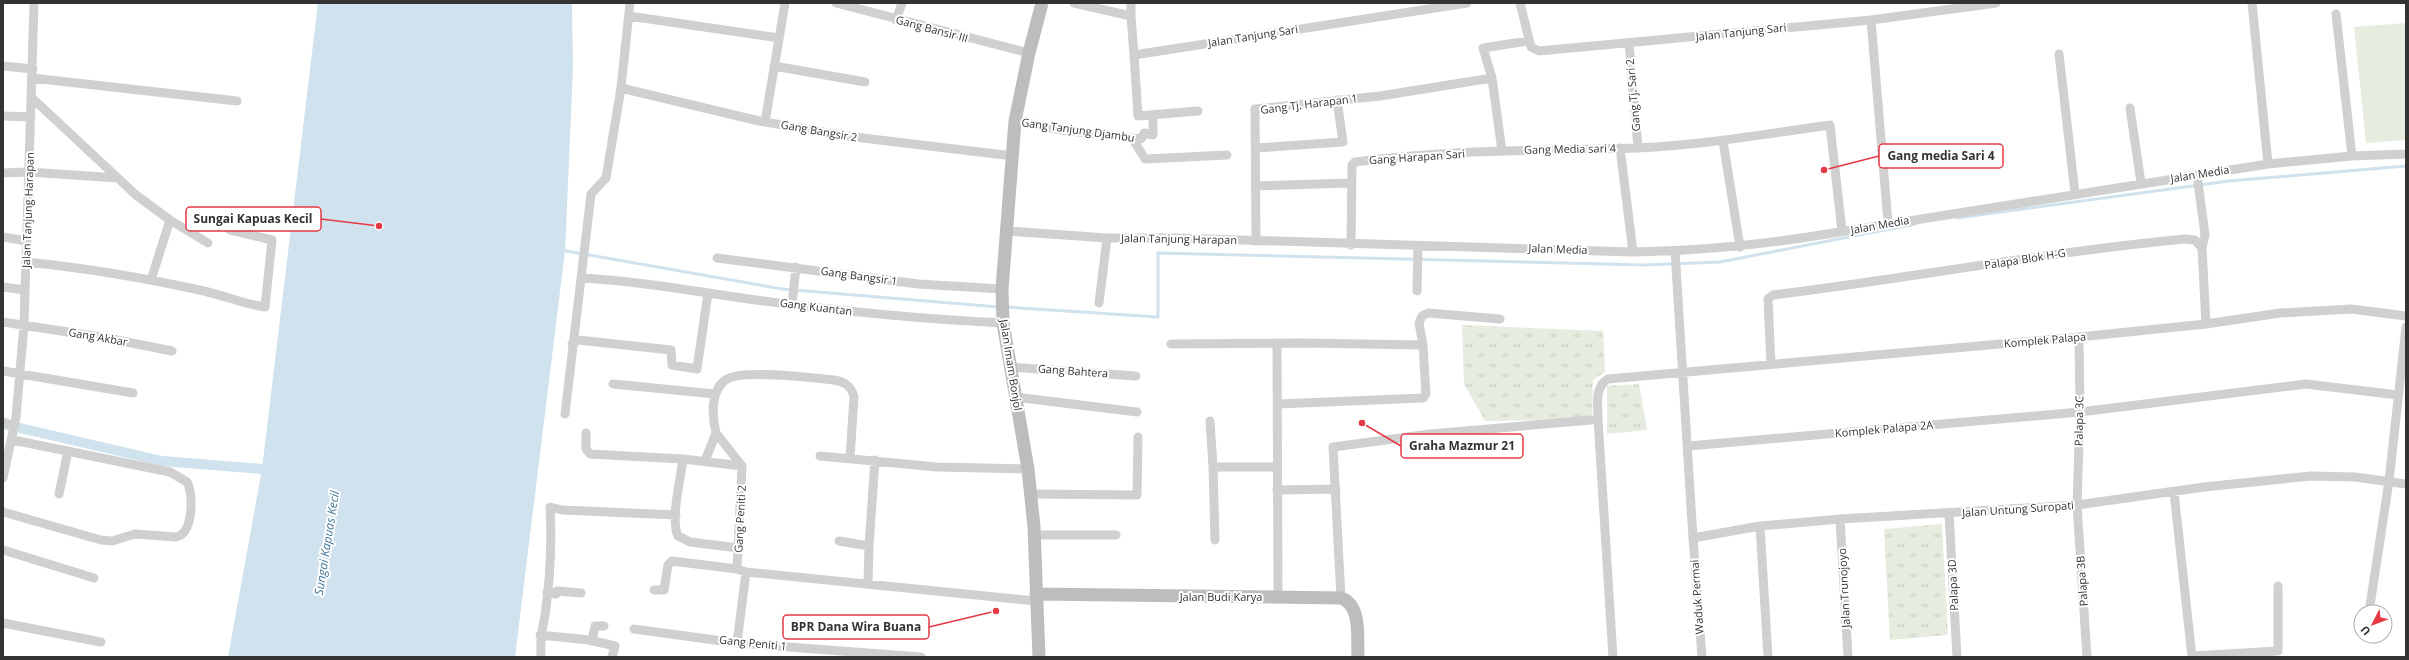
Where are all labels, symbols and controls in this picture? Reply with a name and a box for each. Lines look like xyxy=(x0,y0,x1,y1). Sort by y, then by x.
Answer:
street label: Gang Bansir III xyxy=(894,12,970,45)
street label: Jalan Tanjung Sari xyxy=(1694,19,1787,44)
street label: Jalan Tanjung Sari xyxy=(1206,21,1299,50)
street label: Gang Tj. Sari 2 xyxy=(1622,58,1643,132)
street label: Gang Tj. Harapan 1 xyxy=(1259,90,1358,117)
street label: Gang Tanjung Djambu xyxy=(1020,114,1136,145)
street label: Gang Bangsir 2 xyxy=(780,116,858,145)
street label: Gang Media sari 4 xyxy=(1524,140,1617,157)
callout: Gang media Sari 4 xyxy=(1879,144,2003,168)
street label: Gang Harapan Sari xyxy=(1368,146,1466,167)
text: Gang media Sari 4 xyxy=(1887,147,1995,164)
street label: Jalan Tanjung Harapan xyxy=(18,152,37,269)
street label: Jalan Media xyxy=(2169,161,2230,186)
callout: Sungai Kapuas Kecil xyxy=(186,207,321,231)
text: Sungai Kapuas Kecil xyxy=(194,210,312,227)
street label: Jalan Media xyxy=(1848,212,1910,237)
street label: Jalan Tanjung Harapan xyxy=(1120,230,1237,247)
street label: Jalan Media xyxy=(1527,240,1588,257)
street label: Palapa Blok H-G xyxy=(1983,245,2067,272)
street label: Gang Bangsir 1 xyxy=(820,263,898,288)
street label: Gang Kuantan xyxy=(779,295,853,318)
street label: Jalan Imam Bonjol xyxy=(997,317,1026,412)
street label: Gang Akbar xyxy=(67,324,129,349)
street label: Komplek Palapa xyxy=(2003,328,2087,351)
street label: Gang Bahtera xyxy=(1037,361,1109,380)
street label: Palapa 3C xyxy=(2071,396,2086,446)
street label: Komplek Palapa 2A xyxy=(1834,417,1934,440)
callout: Graha Mazmur 21 xyxy=(1401,434,1523,458)
text: Graha Mazmur 21 xyxy=(1409,437,1515,454)
street label: Gang Peniti 2 xyxy=(730,485,749,553)
water label: Sungai Kapuas Kecil xyxy=(310,488,343,596)
street label: Jalan Untung Suropati xyxy=(1961,497,2074,520)
street label: Jalan Trunojoyo xyxy=(1834,547,1853,629)
street label: Palapa 3B xyxy=(2072,555,2091,607)
street label: Waduk Permai xyxy=(1686,559,1707,635)
street label: Palapa 3D xyxy=(1944,559,1961,611)
street label: Jalan Budi Karya xyxy=(1179,589,1262,604)
north arrow xyxy=(2353,604,2393,644)
callout: BPR Dana Wira Buana xyxy=(783,615,929,639)
text: BPR Dana Wira Buana xyxy=(791,618,921,635)
text: U xyxy=(2357,623,2374,639)
street label: Gang Peniti 1 xyxy=(719,631,788,654)

